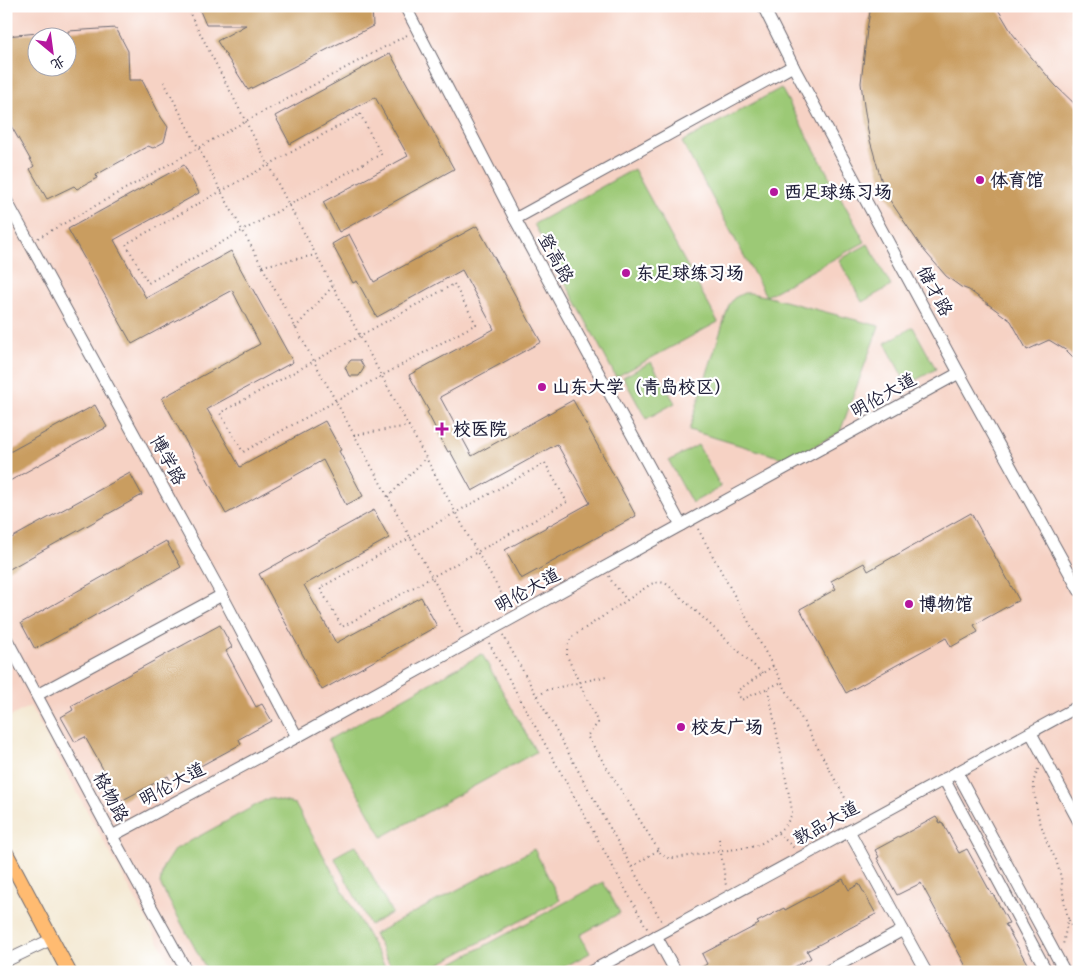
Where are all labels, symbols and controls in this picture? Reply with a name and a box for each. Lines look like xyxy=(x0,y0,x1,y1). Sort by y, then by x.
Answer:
north arrow xyxy=(28,28,78,78)
text: 北 xyxy=(48,52,68,74)
place label: 体育馆 xyxy=(990,169,1044,191)
marker: 体育馆 xyxy=(974,174,986,186)
place label: 西足球练习场 xyxy=(784,181,892,203)
marker: 西足球练习场 xyxy=(768,186,780,198)
street label: 登高路 xyxy=(533,229,579,287)
place label: 东足球练习场 xyxy=(636,262,744,284)
street label: 储才路 xyxy=(913,262,957,320)
marker: 东足球练习场 xyxy=(620,267,632,279)
street label: 明伦大道 xyxy=(846,368,920,422)
place label: 山东大学（青岛校区） xyxy=(552,376,732,398)
marker: 山东大学（青岛校区） xyxy=(536,381,548,393)
place label: 校医院 xyxy=(453,418,507,440)
marker: 校医院 xyxy=(435,422,449,436)
street label: 博学路 xyxy=(145,431,191,489)
street label: 明伦大道 xyxy=(490,563,564,617)
place label: 博物馆 xyxy=(919,593,973,615)
marker: 博物馆 xyxy=(903,598,915,610)
place label: 校友广场 xyxy=(691,716,763,738)
marker: 校友广场 xyxy=(675,721,687,733)
street label: 明伦大道 xyxy=(135,757,209,811)
street label: 格物路 xyxy=(89,768,133,826)
street label: 敦品大道 xyxy=(789,796,863,850)

